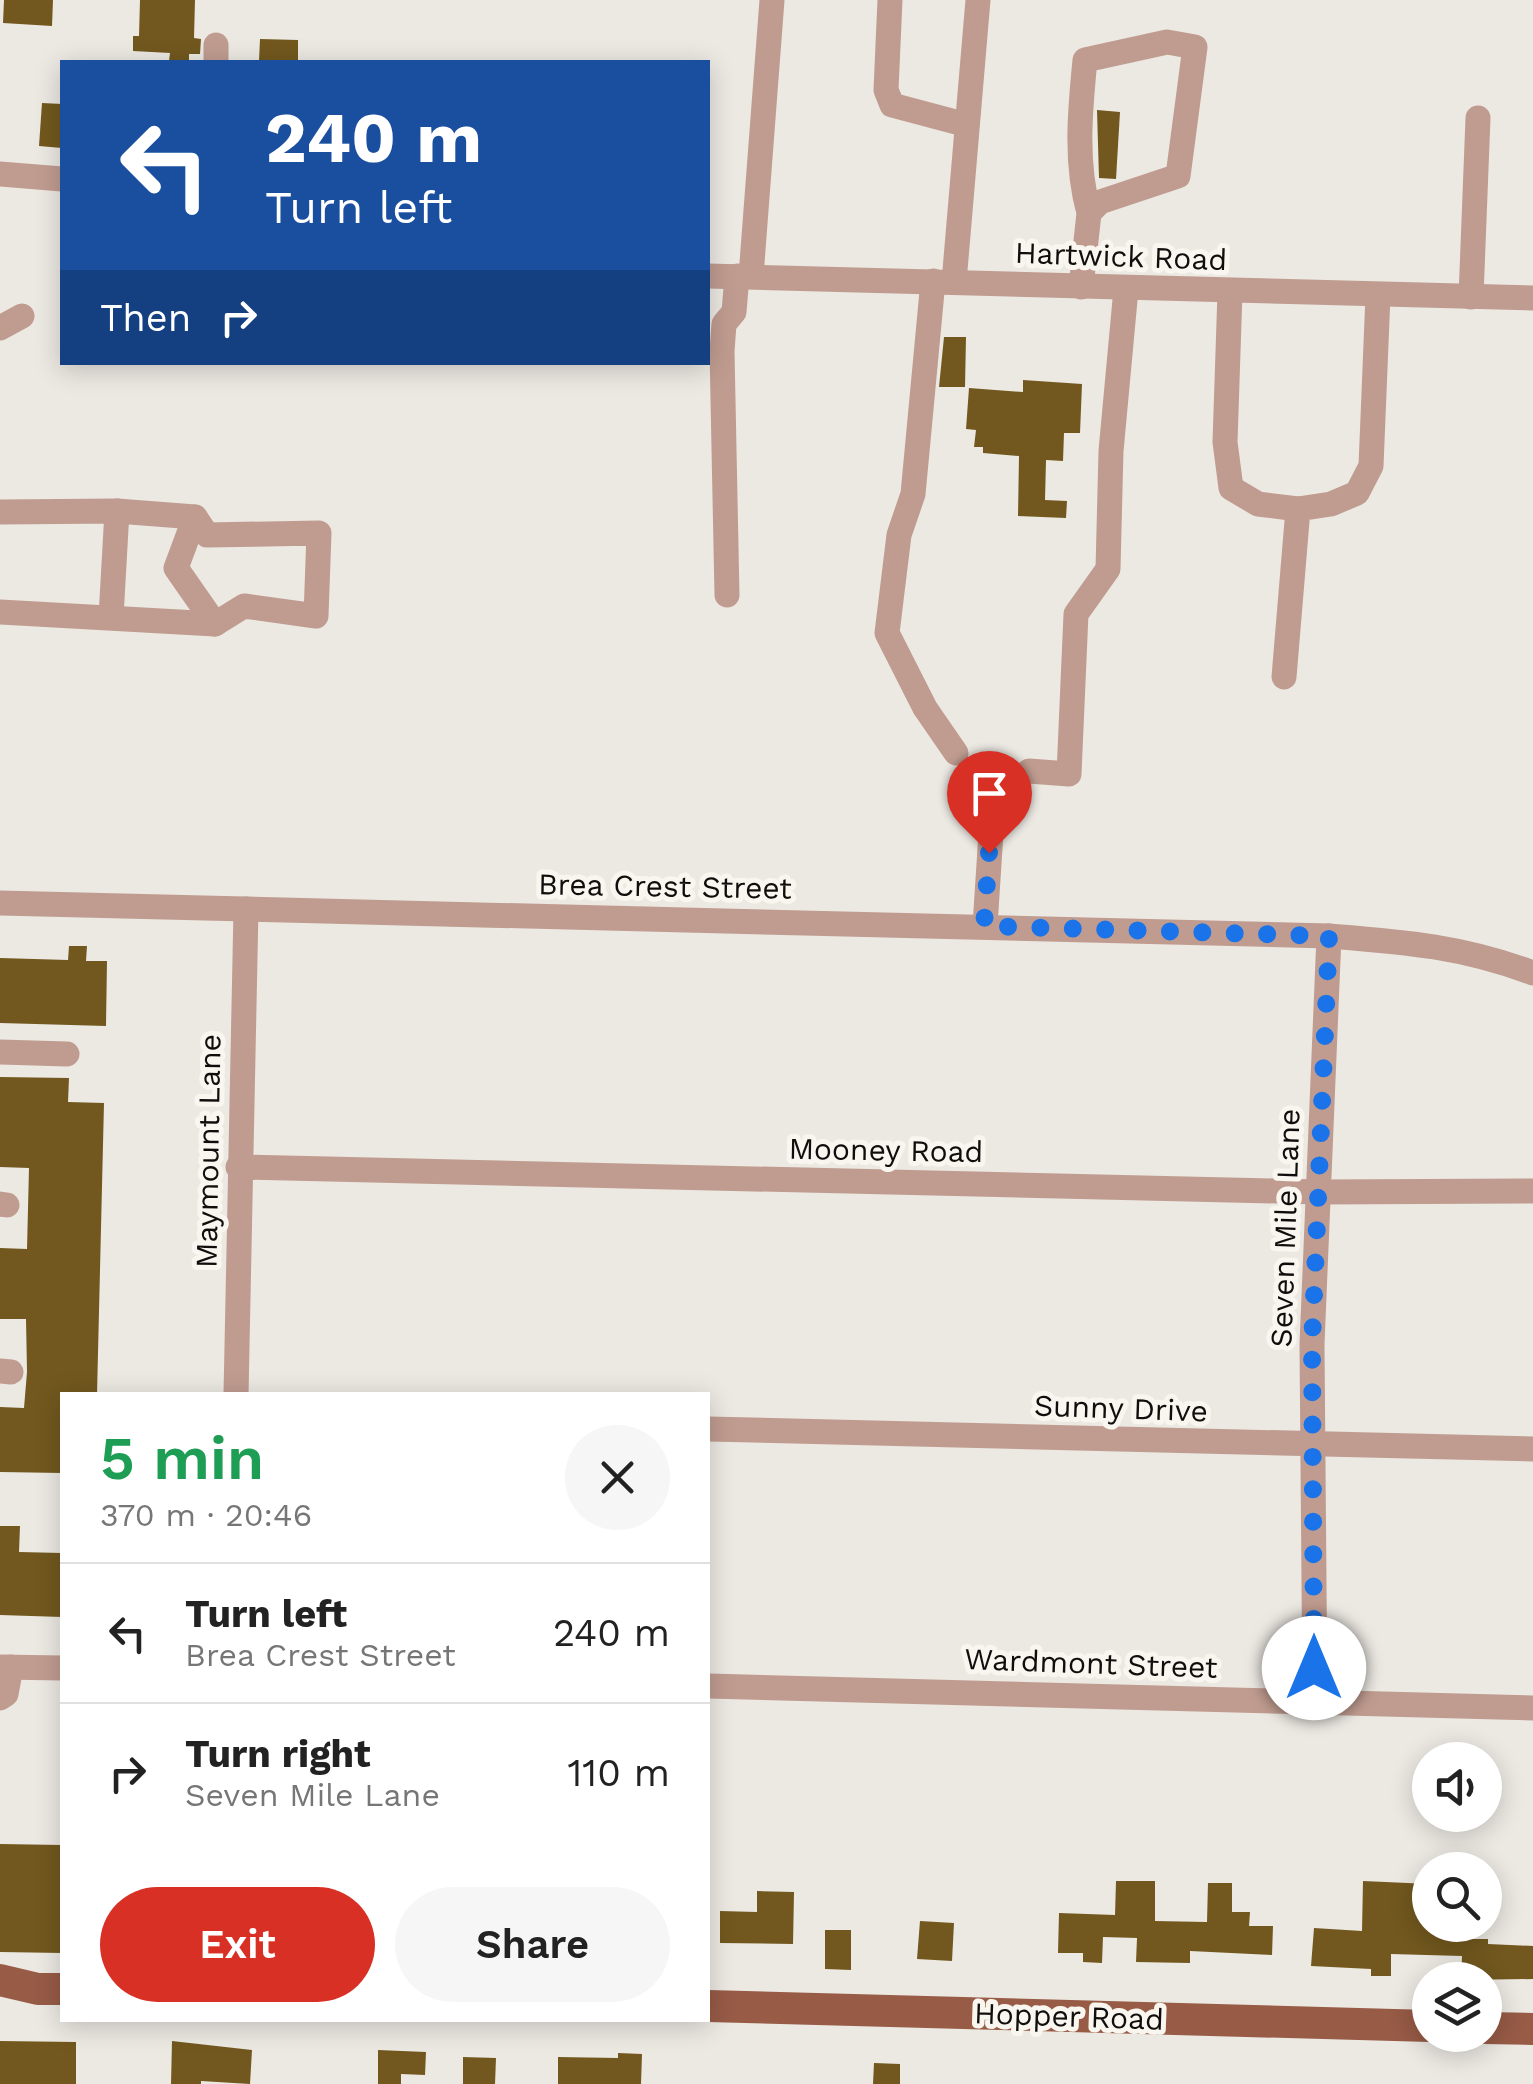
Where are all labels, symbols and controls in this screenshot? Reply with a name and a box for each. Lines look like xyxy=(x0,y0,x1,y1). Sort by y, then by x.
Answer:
text: 240 m xyxy=(265,97,482,179)
icon: left xyxy=(100,100,230,230)
text: Turn left xyxy=(265,181,452,234)
street label: Hartwick Road xyxy=(1014,235,1228,277)
icon: right xyxy=(211,290,266,345)
text: Then xyxy=(100,296,191,340)
pin xyxy=(947,751,1032,854)
icon: arrive xyxy=(962,766,1017,821)
street label: Brea Crest Street xyxy=(538,866,793,906)
street label: Maymount Lane xyxy=(188,1034,228,1268)
street label: Seven Mile Lane xyxy=(1263,1108,1307,1348)
street label: Mooney Road xyxy=(788,1131,984,1169)
street label: Sunny Drive xyxy=(1033,1387,1209,1429)
text: 5 min xyxy=(100,1423,264,1494)
button: close xyxy=(565,1425,670,1530)
text: 370 m · 20:46 xyxy=(100,1496,312,1534)
text: Turn left xyxy=(185,1592,347,1636)
icon: left xyxy=(100,1606,155,1661)
text: 240 m xyxy=(553,1611,670,1655)
position arrow xyxy=(1262,1616,1366,1720)
text: Brea Crest Street xyxy=(185,1636,456,1674)
street label: Wardmont Street xyxy=(964,1641,1219,1685)
text: Turn right xyxy=(185,1732,371,1776)
map controls xyxy=(1412,1742,1502,2052)
button: sound xyxy=(1412,1742,1502,1832)
icon: right xyxy=(100,1746,155,1801)
text: 110 m xyxy=(568,1751,670,1795)
text: Seven Mile Lane xyxy=(185,1776,440,1814)
button: search xyxy=(1412,1852,1502,1942)
button: Exit xyxy=(100,1887,375,2002)
button: Share xyxy=(395,1887,670,2002)
button: layers xyxy=(1412,1962,1502,2052)
street label: Hopper Road xyxy=(974,1995,1164,2037)

